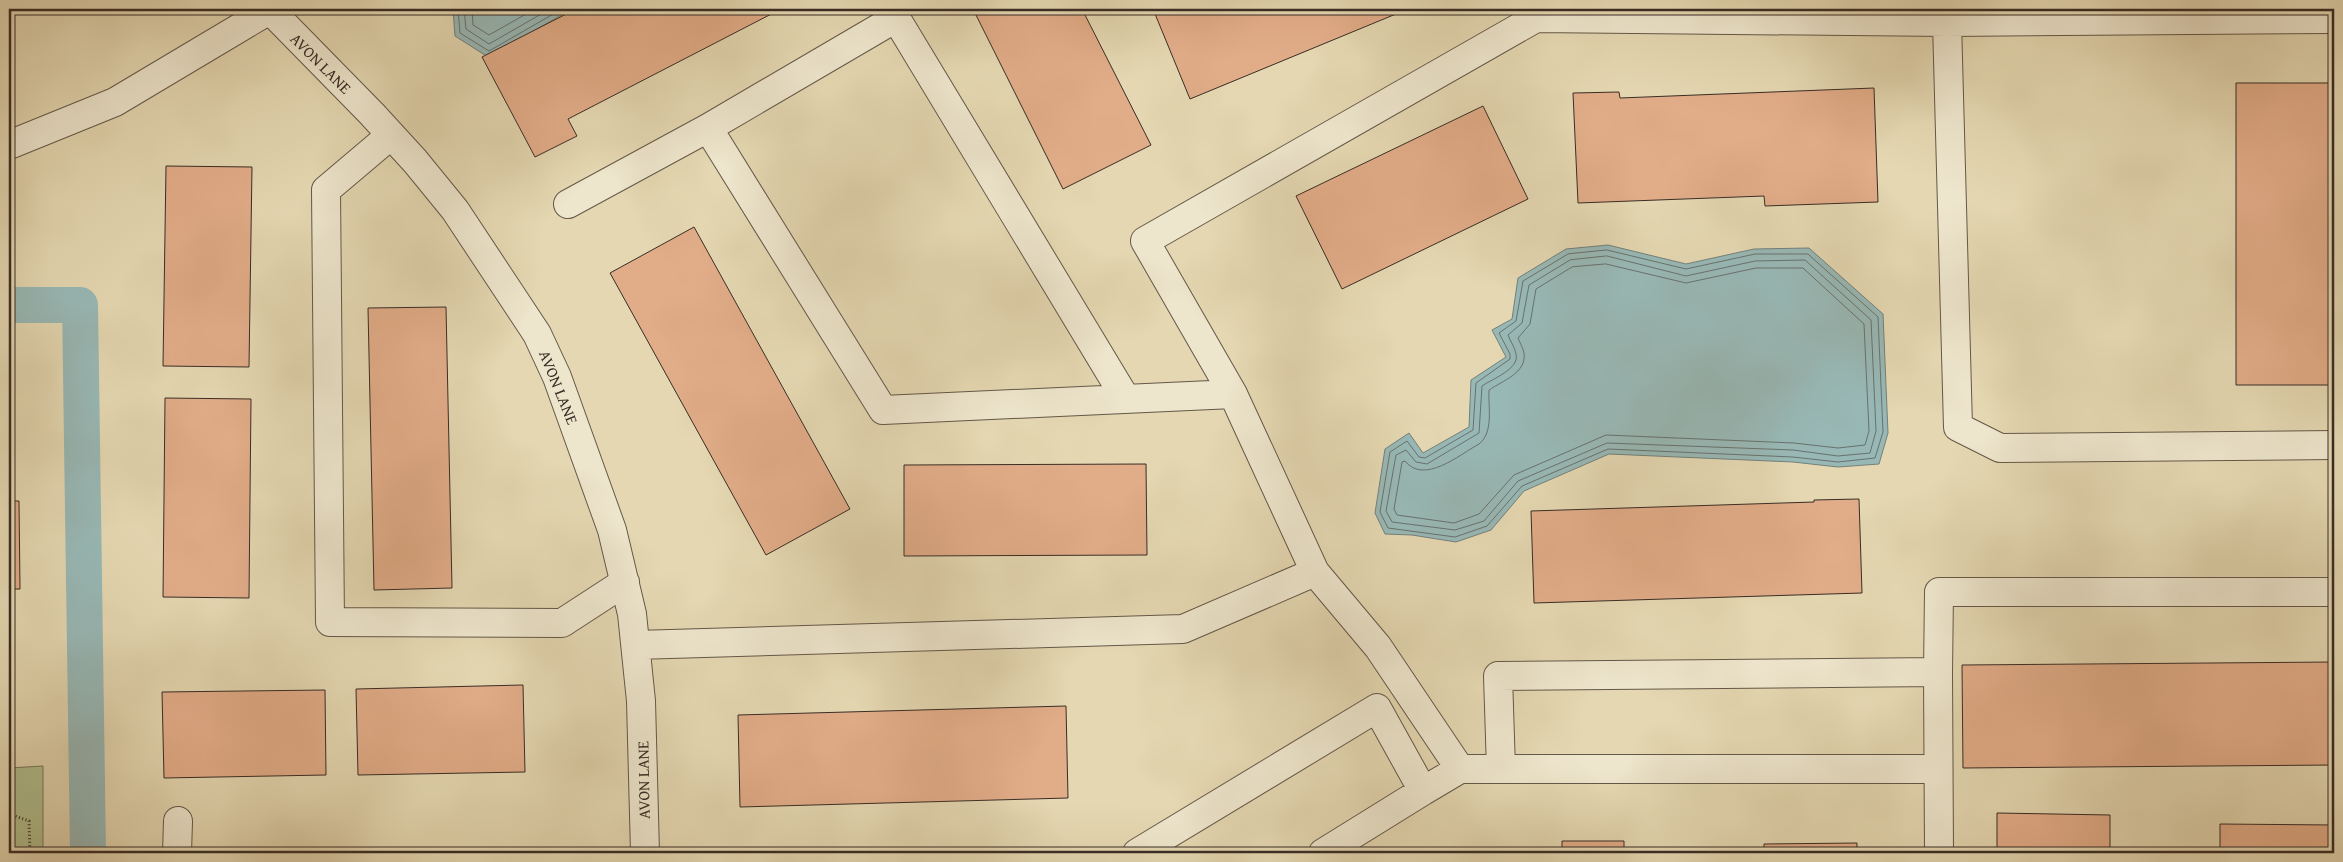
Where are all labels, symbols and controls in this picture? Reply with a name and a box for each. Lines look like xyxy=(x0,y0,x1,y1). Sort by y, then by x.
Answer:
street label: AVON LANE xyxy=(285,27,357,99)
street label: AVON LANE xyxy=(533,346,585,428)
street label: AVON LANE xyxy=(630,741,656,819)

